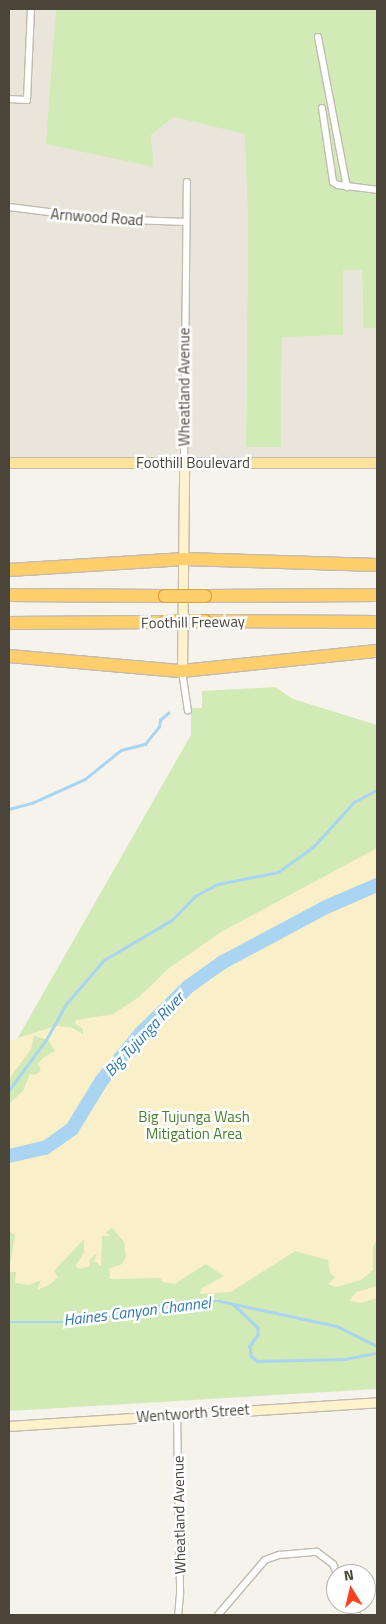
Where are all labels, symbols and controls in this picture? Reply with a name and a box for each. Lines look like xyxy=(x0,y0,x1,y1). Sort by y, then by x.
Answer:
street label: Arnwood Road xyxy=(50,205,144,229)
street label: Wheatland Avenue xyxy=(175,328,193,446)
street label: Foothill Boulevard xyxy=(136,454,250,472)
street label: Foothill Freeway xyxy=(141,612,245,632)
water label: Big Tujunga River xyxy=(100,988,188,1080)
park label: Big Tujunga Wash Mitigation Area xyxy=(138,1107,250,1142)
water label: Haines Canyon Channel xyxy=(62,1292,212,1330)
street label: Wentworth Street xyxy=(136,1400,250,1426)
street label: Wheatland Avenue xyxy=(169,1455,189,1575)
north arrow xyxy=(326,1564,376,1614)
text: N xyxy=(342,1564,355,1586)

